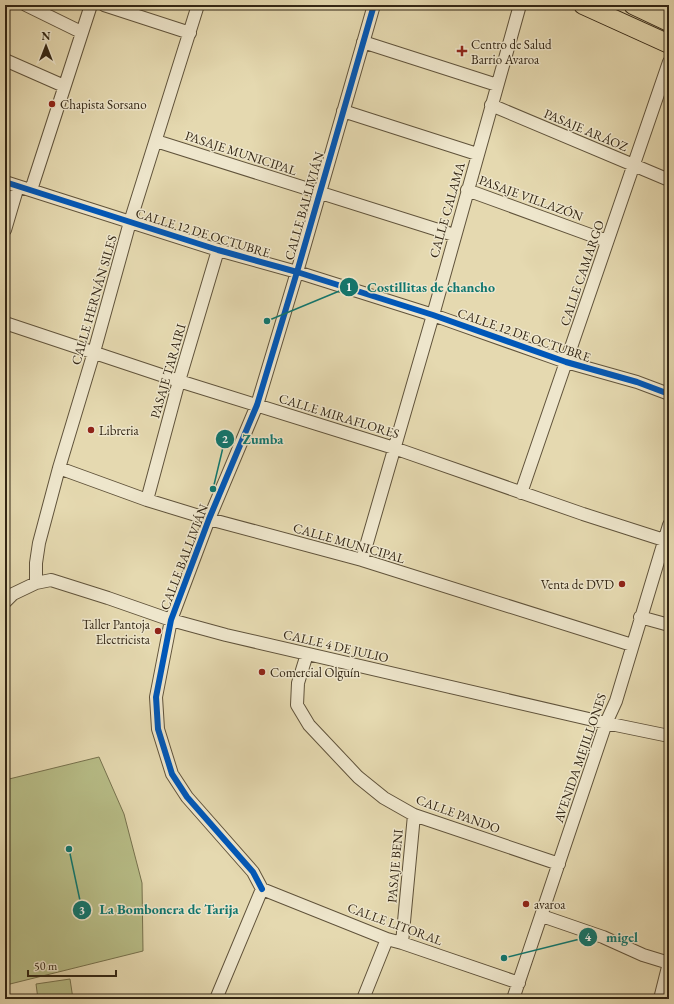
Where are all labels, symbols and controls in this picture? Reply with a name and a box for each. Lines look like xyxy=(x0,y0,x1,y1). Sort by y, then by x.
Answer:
north arrow xyxy=(26,26,66,66)
text: N xyxy=(42,29,51,43)
place label: Centro de Salud Barrio Avaroa xyxy=(471,36,552,68)
marker: Centro de Salud Barrio Avaroa xyxy=(456,45,468,57)
place label: Chapista Sorsano xyxy=(60,96,147,113)
marker: Chapista Sorsano xyxy=(47,99,57,109)
street label: PASAJE ARÁOZ xyxy=(541,105,631,155)
street label: PASAJE MUNICIPAL xyxy=(183,127,299,179)
street label: CALLE BALLIVIÁN xyxy=(280,149,328,262)
street label: CALLE CALAMA xyxy=(425,159,469,260)
street label: PASAJE VILLAZÓN xyxy=(477,171,586,225)
street label: CALLE 12 DE OCTUBRE xyxy=(134,204,272,262)
street label: CALLE CAMARGO xyxy=(556,218,608,328)
street label: CALLE HERNÁN SILES xyxy=(67,233,121,367)
callout: Costillitas de chancho xyxy=(339,274,503,300)
text: Costillitas de chancho xyxy=(367,278,495,296)
text: 1 xyxy=(346,279,352,295)
street label: CALLE 12 DE OCTUBRE xyxy=(455,304,593,366)
street label: PASAJE TARAIRI xyxy=(146,321,190,420)
street label: CALLE MIRAFLORES xyxy=(277,390,401,442)
place label: Libreria xyxy=(99,422,139,439)
marker: Libreria xyxy=(86,425,96,435)
callout: Zumba xyxy=(215,426,292,452)
text: Zumba xyxy=(243,430,284,448)
text: 2 xyxy=(222,431,229,447)
street label: CALLE BALLIVIÁN xyxy=(156,501,212,612)
street label: CALLE MUNICIPAL xyxy=(291,519,407,567)
place label: Venta de DVD xyxy=(541,576,614,593)
marker: Venta de DVD xyxy=(617,579,627,589)
place label: Taller Pantoja Electricista xyxy=(82,616,151,648)
marker: Taller Pantoja Electricista xyxy=(153,626,163,636)
street label: CALLE 4 DE JULIO xyxy=(282,626,391,666)
place label: Comercial Olguín xyxy=(270,664,360,681)
marker: Comercial Olguín xyxy=(257,667,267,677)
street label: AVENIDA MEJILLONES xyxy=(550,691,610,826)
street label: CALLE PANDO xyxy=(414,791,502,837)
street label: PASAJE BENI xyxy=(383,828,407,904)
place label: avaroa xyxy=(534,896,566,913)
callout: La Bombonera de Tarija xyxy=(72,897,247,923)
street label: CALLE LITORAL xyxy=(345,899,445,949)
marker: avaroa xyxy=(521,899,531,909)
text: La Bombonera de Tarija xyxy=(99,900,239,918)
text: 3 xyxy=(79,902,85,918)
callout: migel xyxy=(578,924,646,950)
text: migel xyxy=(606,928,638,946)
text: 4 xyxy=(585,929,592,945)
scale bar xyxy=(28,952,116,978)
text: 50 m xyxy=(34,958,58,974)

